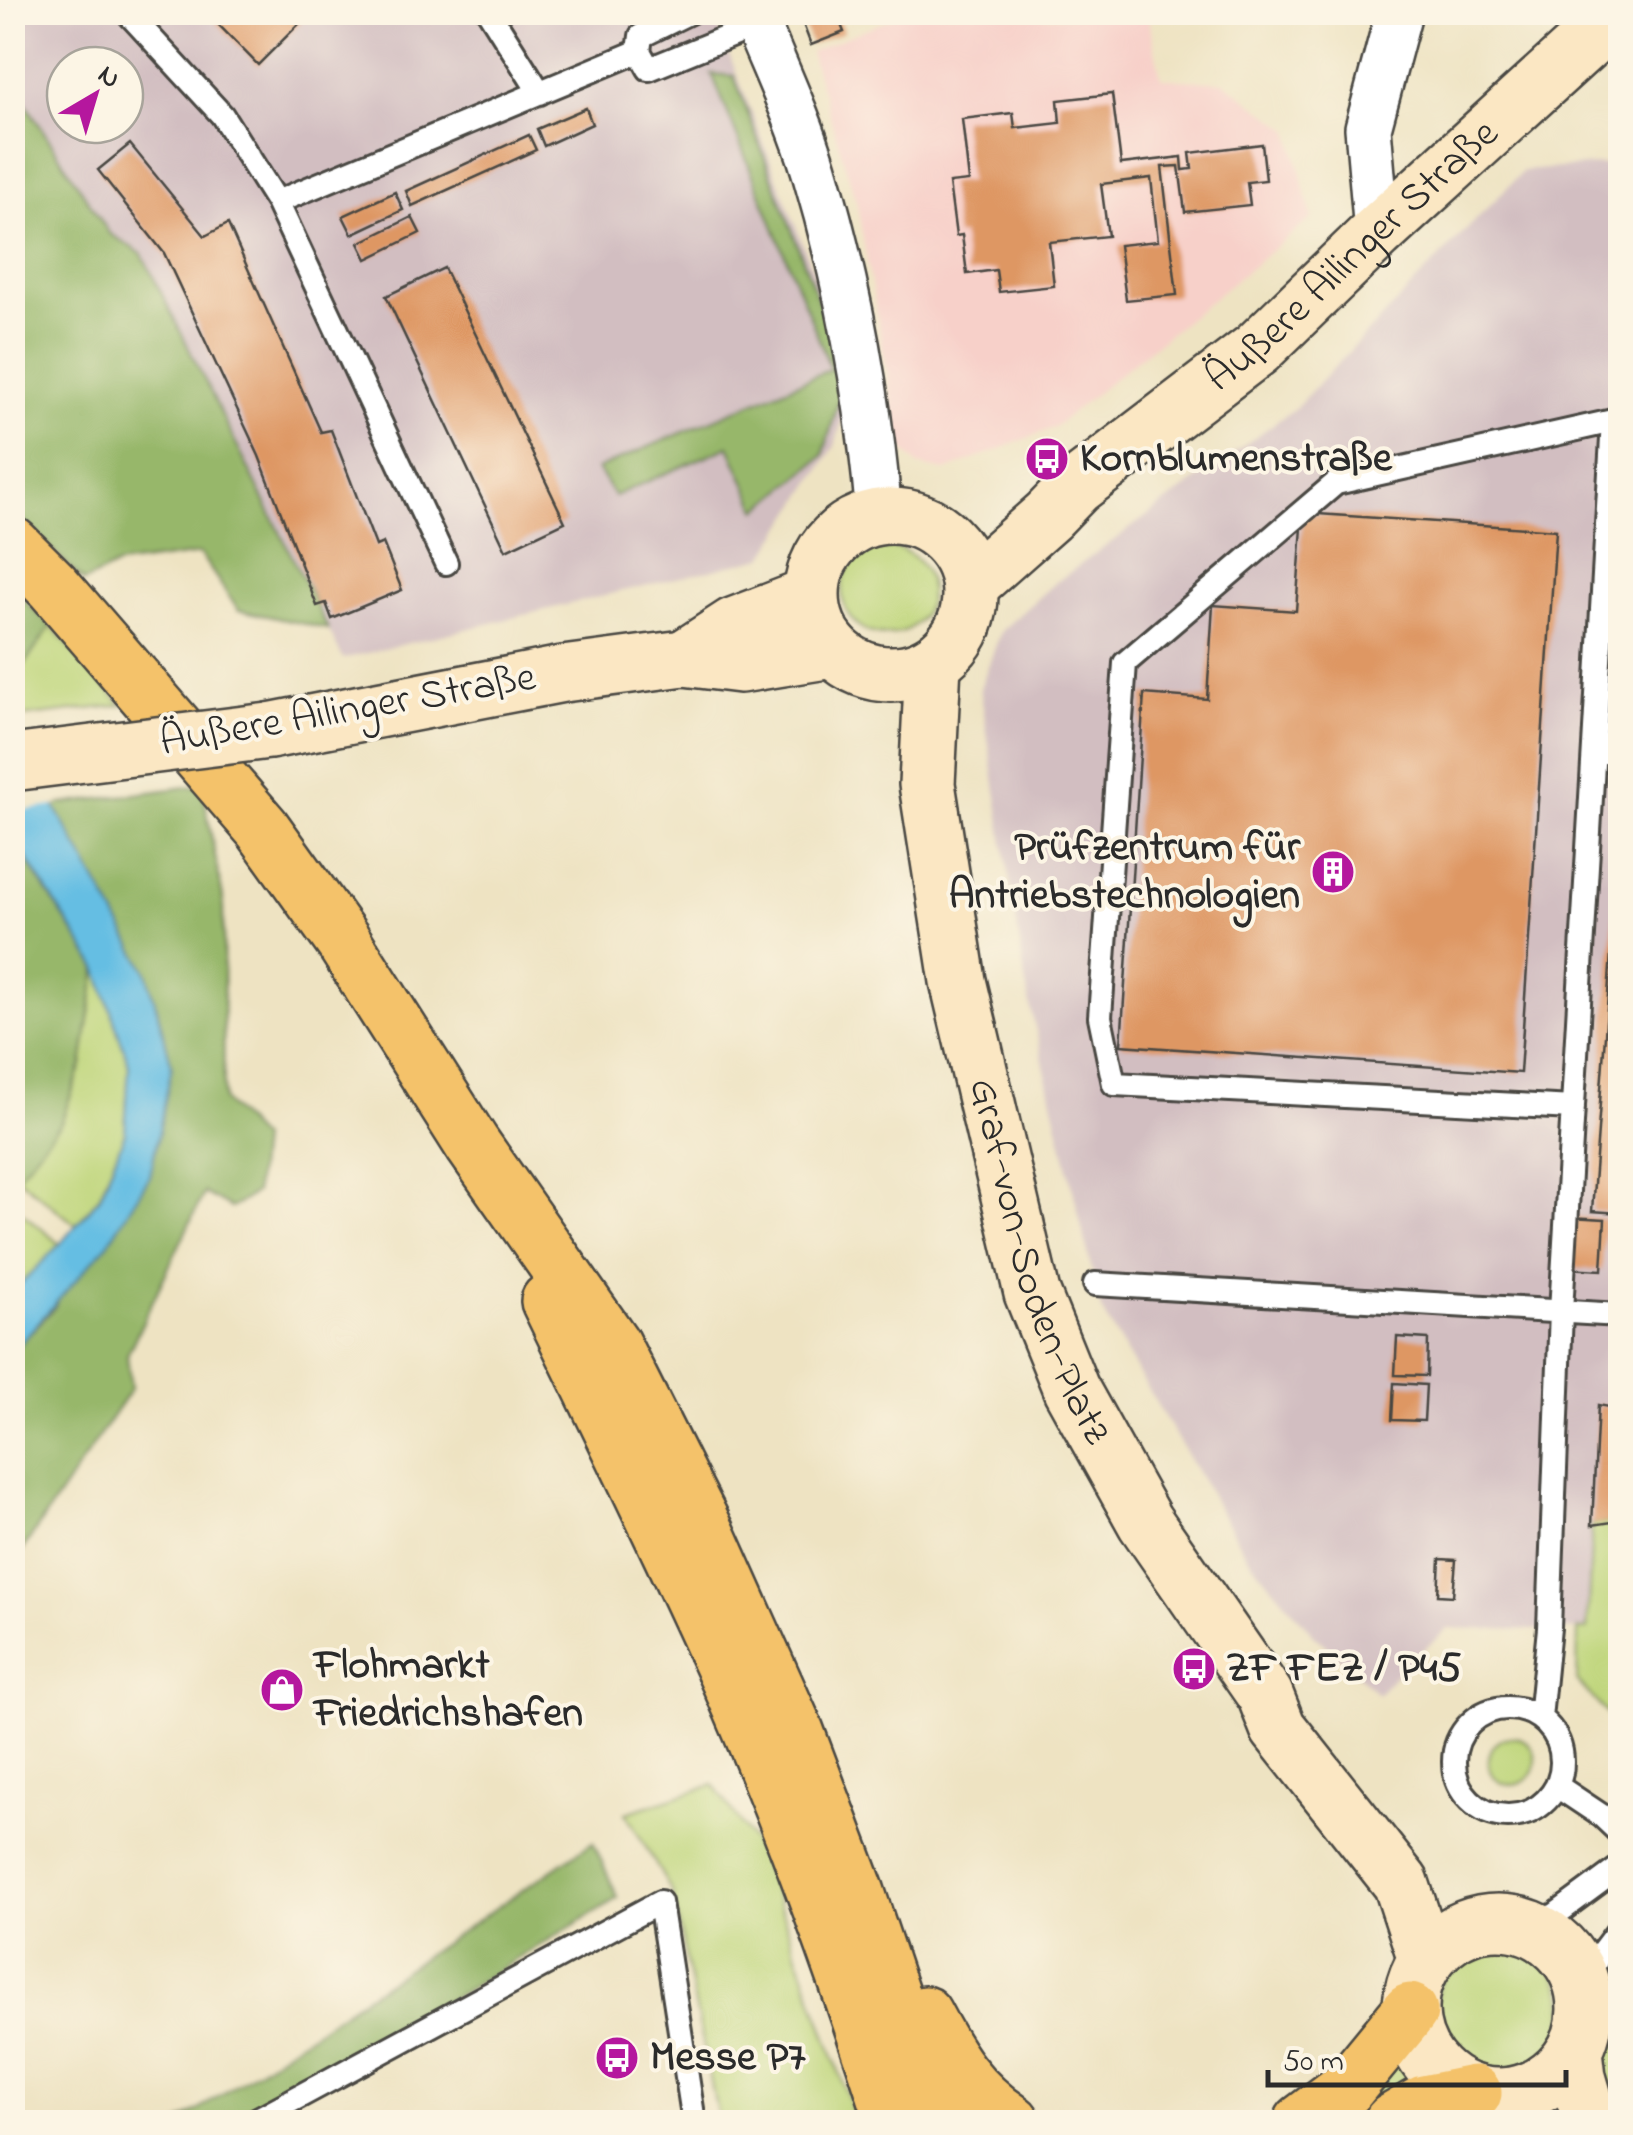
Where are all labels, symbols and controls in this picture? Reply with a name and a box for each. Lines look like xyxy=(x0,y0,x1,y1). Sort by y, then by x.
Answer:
north arrow xyxy=(45,45,145,145)
text: N xyxy=(88,56,128,100)
street label: Äußere Ailinger Straße xyxy=(1193,105,1513,408)
place label: Kornblumenstraße xyxy=(1080,429,1393,490)
bus stop icon: Kornblumenstraße xyxy=(1024,436,1070,482)
street label: Äußere Ailinger Straße xyxy=(155,648,541,774)
place label: Prüfzentrum für Antriebstechnologien xyxy=(949,818,1301,928)
building icon: Prüfzentrum für Antriebstechnologien xyxy=(1310,849,1356,895)
street label: Graf-von-Soden-Platz xyxy=(952,1072,1127,1456)
place label: Flohmarkt Friedrichshafen xyxy=(312,1636,583,1745)
place label: ZF FEZ / P45 xyxy=(1226,1639,1461,1700)
bus stop icon: ZF FEZ / P45 xyxy=(1171,1646,1217,1692)
shop icon: Flohmarkt Friedrichshafen xyxy=(259,1667,305,1713)
scale bar xyxy=(1268,2025,1566,2087)
place label: Messe P7 xyxy=(650,2028,806,2089)
bus stop icon: Messe P7 xyxy=(594,2035,640,2081)
text: 50 m xyxy=(1283,2041,1344,2085)

